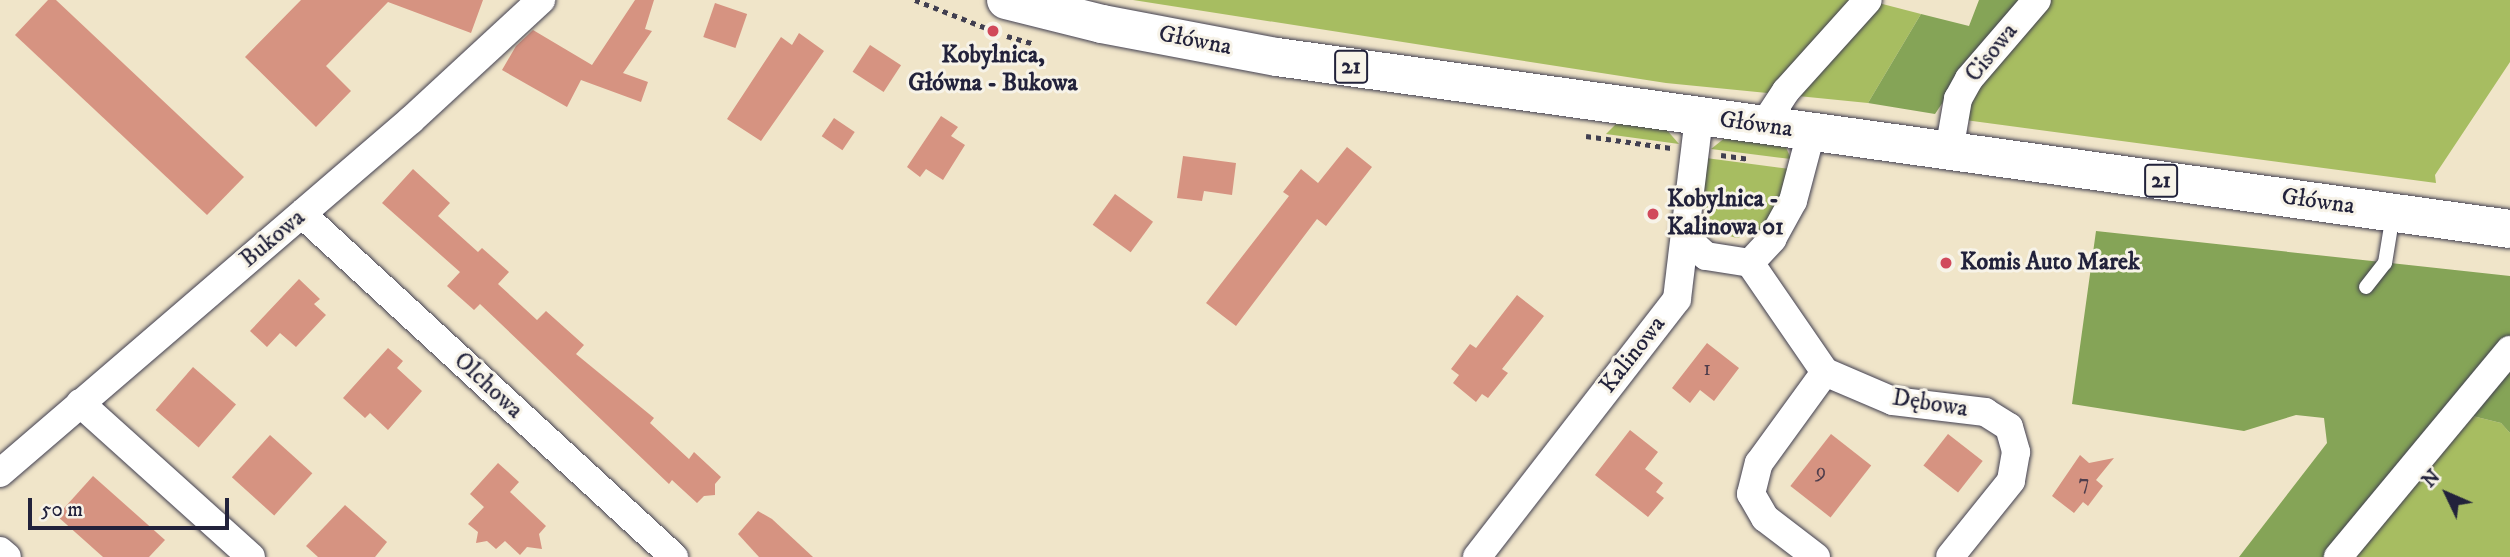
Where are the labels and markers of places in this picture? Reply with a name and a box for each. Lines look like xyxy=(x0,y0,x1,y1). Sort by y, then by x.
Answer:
marker: Kobylnica, Główna - Bukowa xyxy=(985,23,1001,39)
place label: Kobylnica, Główna - Bukowa xyxy=(908,42,1078,98)
place label: Kobylnica - Kalinowa 01 xyxy=(1667,186,1784,242)
marker: Kobylnica - Kalinowa 01 xyxy=(1645,206,1661,222)
place label: Komis Auto Marek xyxy=(1960,249,2140,277)
marker: Komis Auto Marek xyxy=(1938,255,1954,271)

